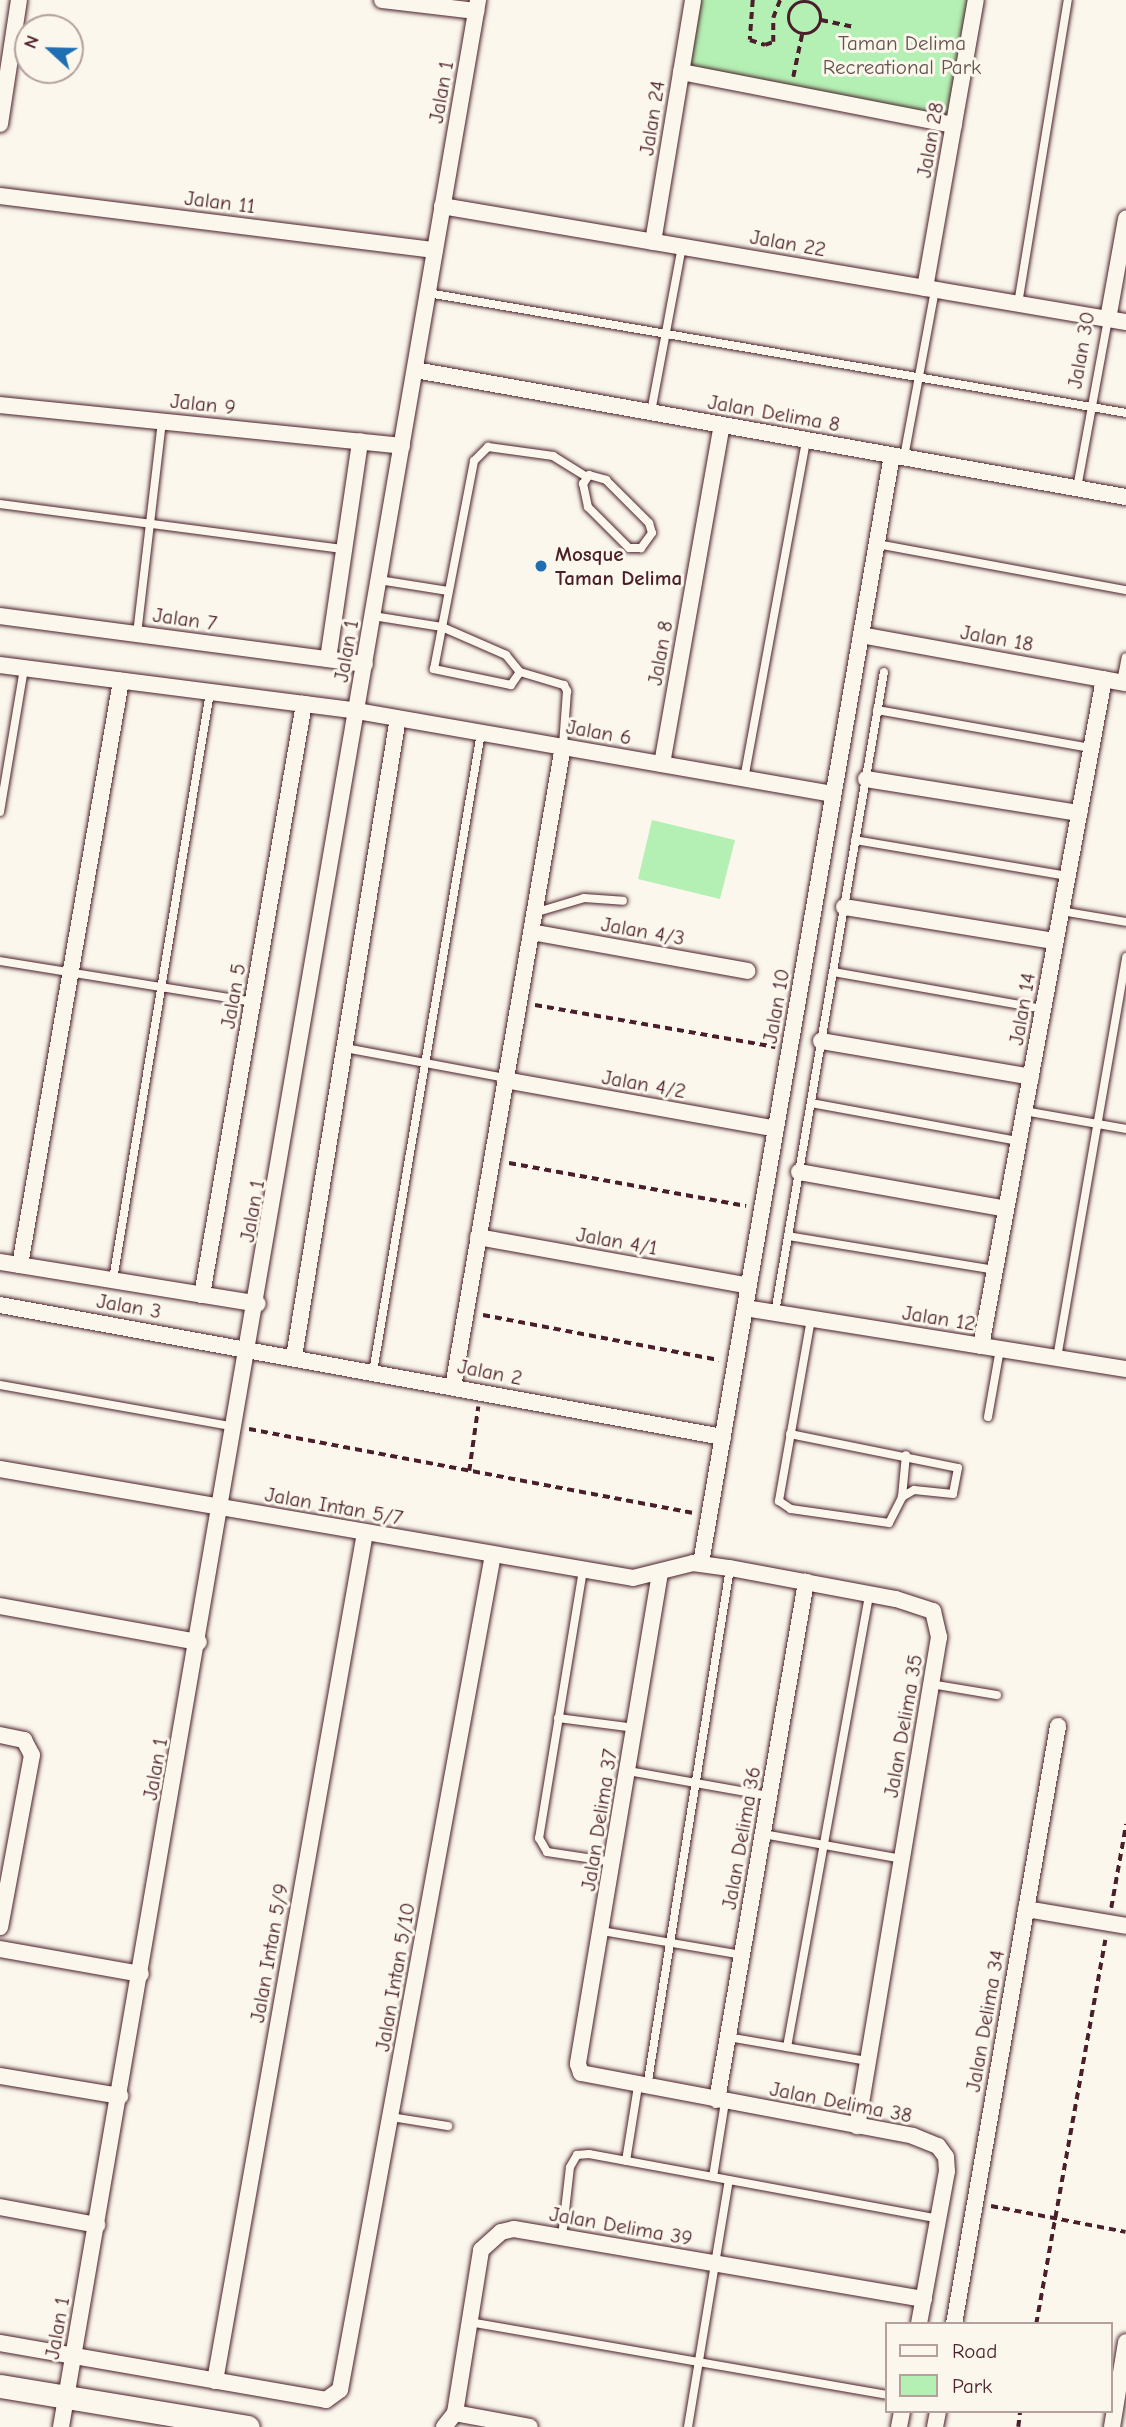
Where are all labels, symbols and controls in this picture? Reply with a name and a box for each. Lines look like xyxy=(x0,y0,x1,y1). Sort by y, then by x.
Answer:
north arrow xyxy=(14,14,84,84)
park label: Taman Delima Recreational Park xyxy=(823,30,981,80)
text: N xyxy=(19,32,44,52)
street label: Jalan 1 xyxy=(423,59,459,125)
street label: Jalan 24 xyxy=(634,79,670,157)
street label: Jalan 28 xyxy=(911,100,949,180)
street label: Jalan 11 xyxy=(183,185,257,219)
street label: Jalan 22 xyxy=(748,224,828,262)
street label: Jalan 30 xyxy=(1062,309,1100,391)
street label: Jalan 9 xyxy=(169,388,237,420)
street label: Jalan Delima 8 xyxy=(706,389,842,437)
place label: Mosque Taman Delima xyxy=(555,541,682,591)
marker: Mosque Taman Delima xyxy=(533,558,549,574)
street label: Jalan 7 xyxy=(151,602,219,636)
street label: Jalan 1 xyxy=(328,618,364,684)
street label: Jalan 8 xyxy=(642,619,678,687)
street label: Jalan 18 xyxy=(959,619,1035,657)
street label: Jalan 6 xyxy=(564,714,634,750)
street label: Jalan 4/3 xyxy=(599,911,687,951)
street label: Jalan 5 xyxy=(215,961,251,1031)
street label: Jalan 10 xyxy=(757,967,795,1045)
street label: Jalan 14 xyxy=(1003,971,1041,1047)
street label: Jalan 4/2 xyxy=(600,1064,688,1104)
street label: Jalan 1 xyxy=(234,1178,270,1244)
street label: Jalan 4/1 xyxy=(574,1221,660,1261)
street label: Jalan 3 xyxy=(95,1288,163,1324)
street label: Jalan 12 xyxy=(901,1300,977,1336)
street label: Jalan 2 xyxy=(455,1353,525,1391)
street label: Jalan Intan 5/7 xyxy=(263,1481,405,1531)
street label: Jalan Delima 35 xyxy=(878,1653,928,1799)
street label: Jalan 1 xyxy=(137,1736,173,1802)
street label: Jalan Delima 37 xyxy=(575,1747,623,1893)
street label: Jalan Delima 36 xyxy=(716,1765,766,1911)
street label: Jalan Intan 5/9 xyxy=(244,1881,294,2025)
street label: Jalan Intan 5/10 xyxy=(369,1901,421,2053)
street label: Jalan Delima 34 xyxy=(960,1948,1010,2094)
street label: Jalan Delima 38 xyxy=(768,2076,914,2128)
street label: Jalan Delima 39 xyxy=(548,2201,694,2251)
street label: Jalan 1 xyxy=(39,2295,75,2361)
legend xyxy=(884,2322,1112,2413)
text: Road xyxy=(952,2339,997,2363)
text: Park xyxy=(952,2374,992,2398)

